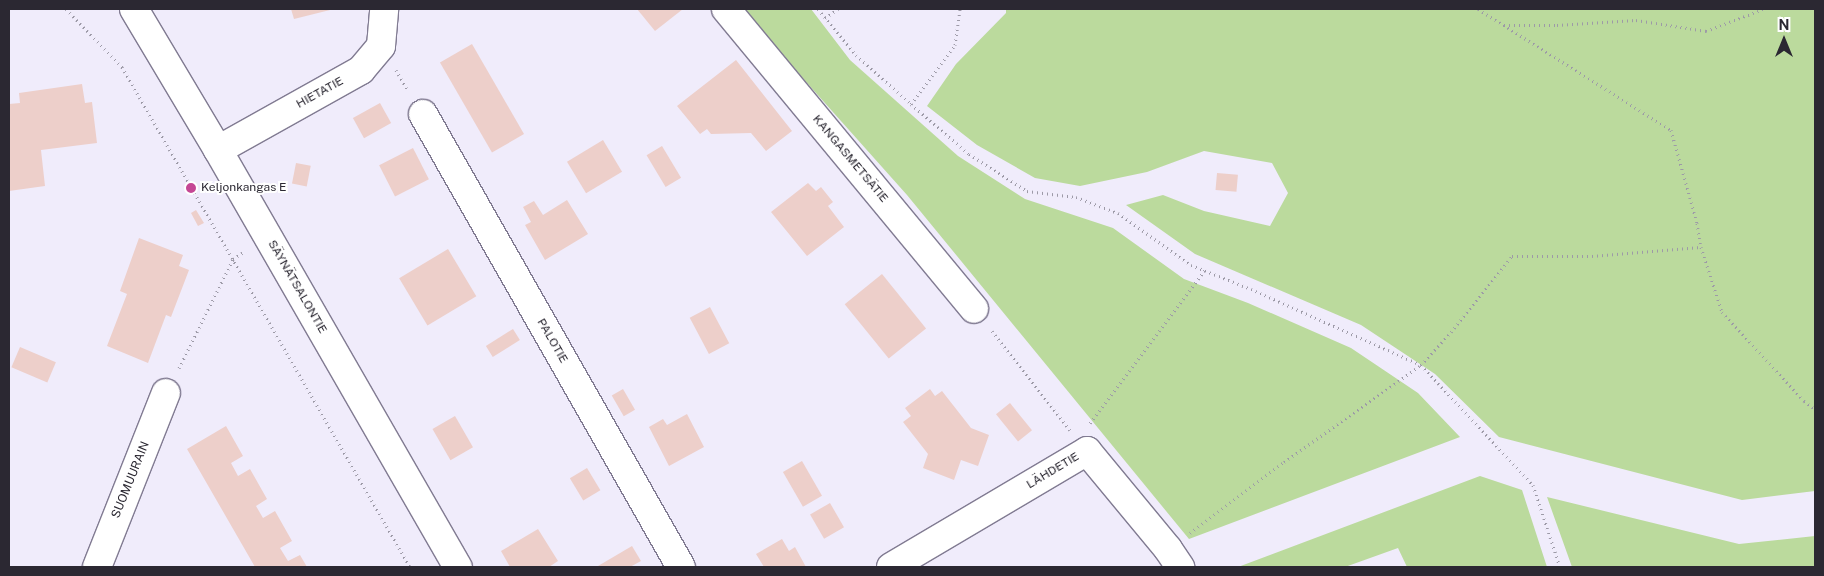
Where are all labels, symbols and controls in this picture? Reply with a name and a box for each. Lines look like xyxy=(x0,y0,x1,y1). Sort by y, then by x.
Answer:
north arrow xyxy=(1759,15,1809,65)
text: N xyxy=(1779,17,1789,33)
street label: HIETATIE xyxy=(294,74,346,112)
street label: KANGASMETSÄTIE xyxy=(809,112,891,206)
place label: Keljonkangas E xyxy=(201,181,287,195)
marker: Keljonkangas E xyxy=(185,182,197,194)
street label: SÄYNÄTSALONTIE xyxy=(264,238,330,336)
street label: PALOTIE xyxy=(534,316,570,366)
street label: SUOMUURAIN xyxy=(109,439,153,521)
street label: LÄHDETIE xyxy=(1024,450,1082,492)

